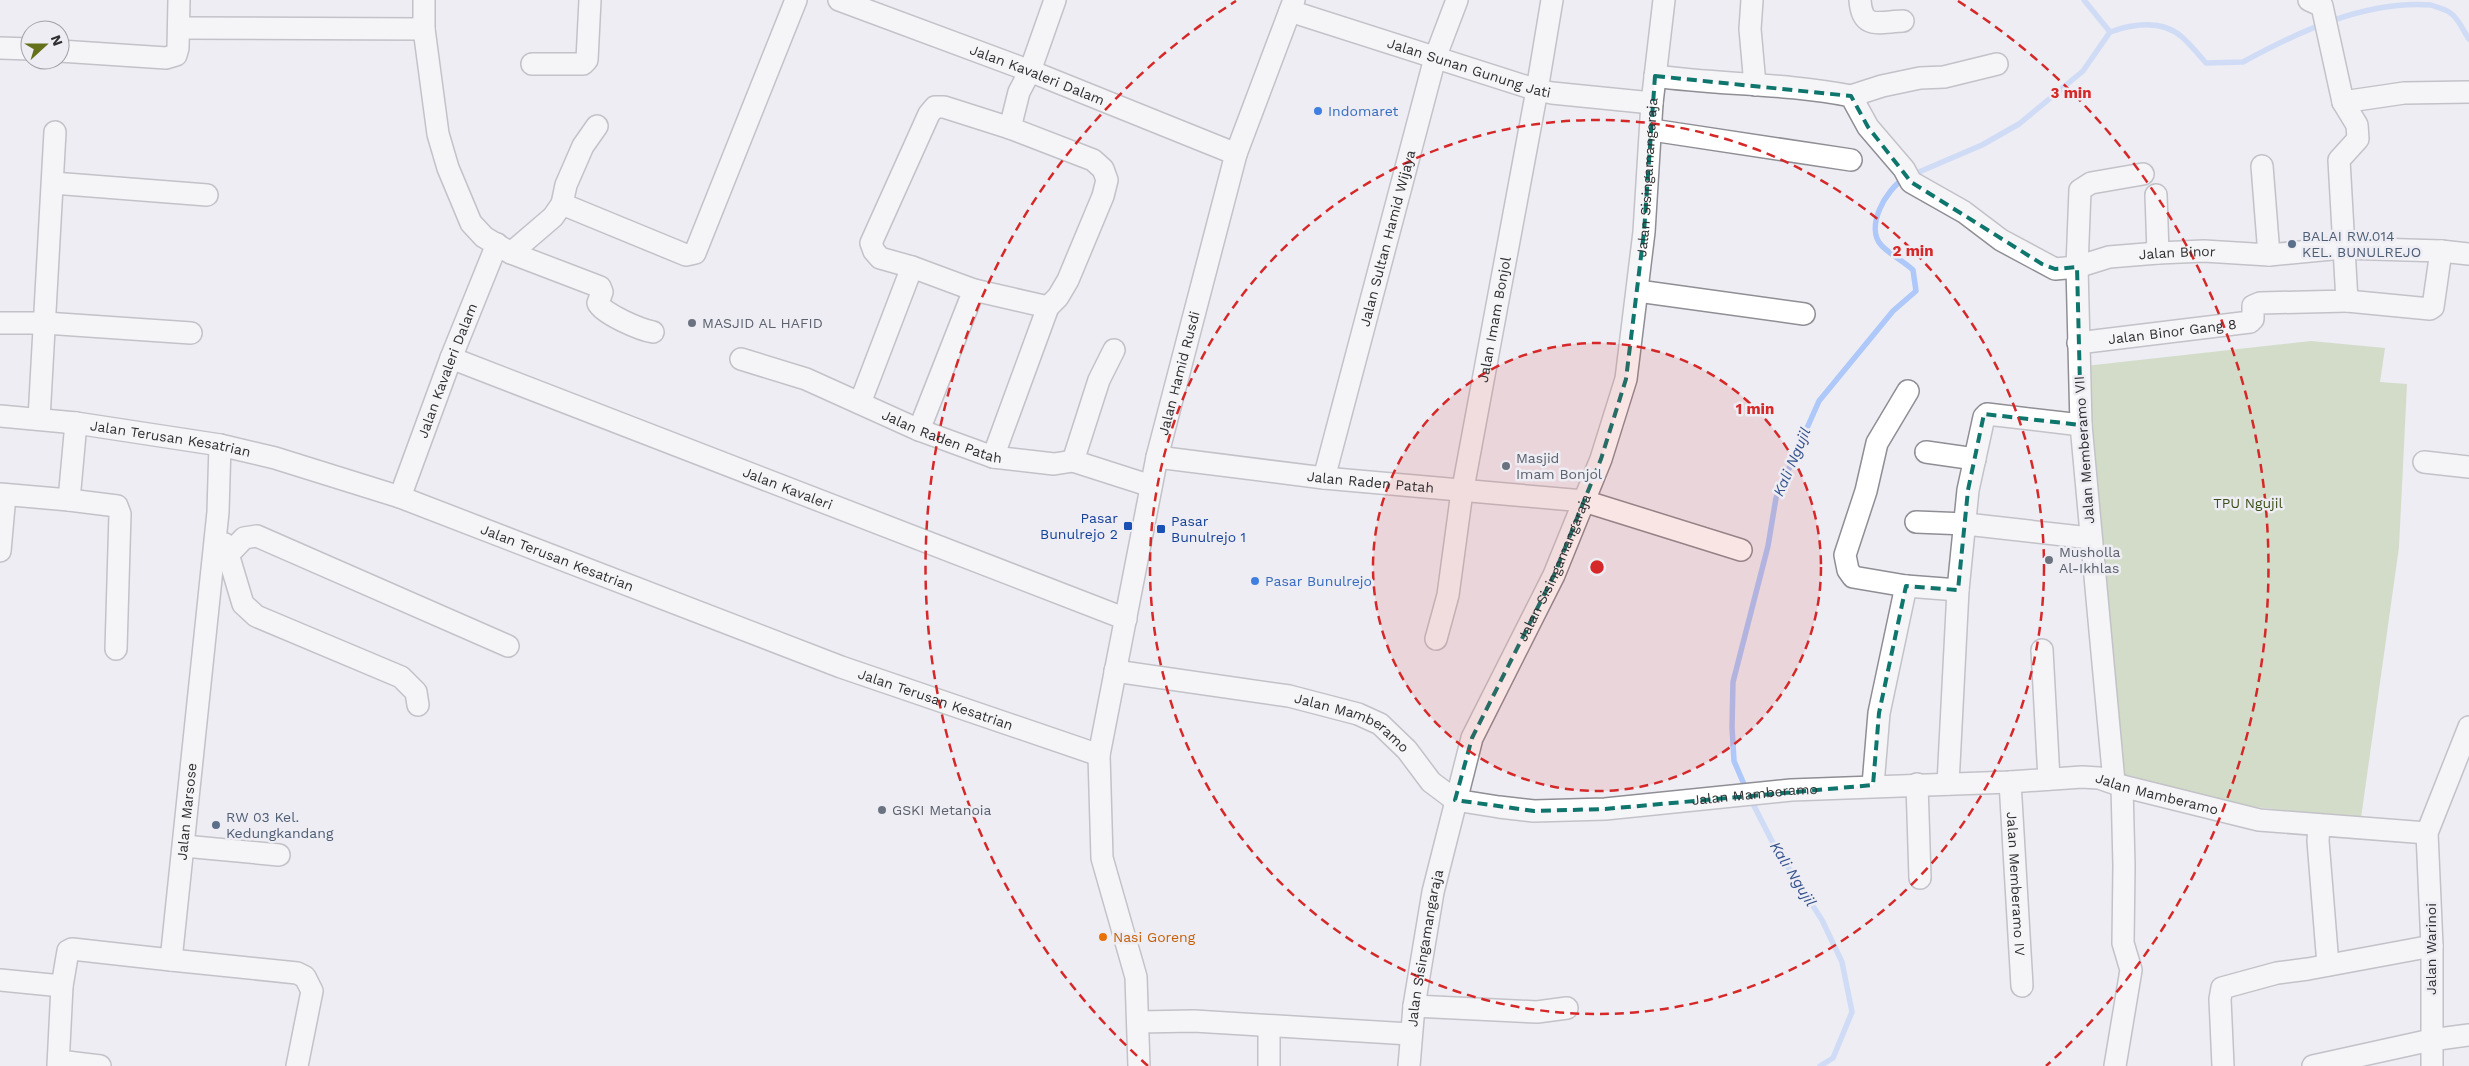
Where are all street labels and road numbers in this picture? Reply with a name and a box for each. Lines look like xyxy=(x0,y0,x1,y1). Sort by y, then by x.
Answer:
street label: Jalan Sunan Gunung Jati xyxy=(1385,35,1552,101)
street label: Jalan Kavaleri Dalam xyxy=(968,41,1107,108)
street label: Jalan Sisingamangaraja xyxy=(1633,97,1661,258)
street label: Jalan Sultan Hamid Wijaya xyxy=(1356,148,1418,328)
street label: Jalan Binor xyxy=(2138,243,2216,263)
street label: Jalan Imam Bonjol xyxy=(1475,255,1514,384)
street label: Jalan Kavaleri Dalam xyxy=(414,301,480,440)
street label: Jalan Hamid Rusdi xyxy=(1155,309,1203,437)
street label: Jalan Binor Gang 8 xyxy=(2107,316,2237,347)
street label: Jalan Memberamo VII xyxy=(2071,376,2097,524)
street label: Jalan Raden Patah xyxy=(879,406,1003,466)
street label: Jalan Terusan Kesatrian xyxy=(89,417,252,460)
street label: Jalan Kavaleri xyxy=(741,464,835,513)
street label: Jalan Raden Patah xyxy=(1306,468,1435,496)
street label: Jalan Sisingamangaraja xyxy=(1514,492,1594,644)
street label: Jalan Terusan Kesatrian xyxy=(478,521,636,594)
street label: Jalan Terusan Kesatrian xyxy=(856,665,1015,733)
street label: Jalan Mamberamo xyxy=(1293,690,1412,755)
street label: Jalan Marsose xyxy=(174,762,200,861)
street label: Jalan Mamberamo xyxy=(2093,769,2220,818)
street label: Jalan Mamberamo xyxy=(1691,781,1818,808)
street label: Jalan Memberamo IV xyxy=(2004,811,2028,957)
street label: Jalan Sisingamangaraja xyxy=(1404,868,1446,1028)
street label: Jalan Warinoi xyxy=(2423,903,2439,995)

